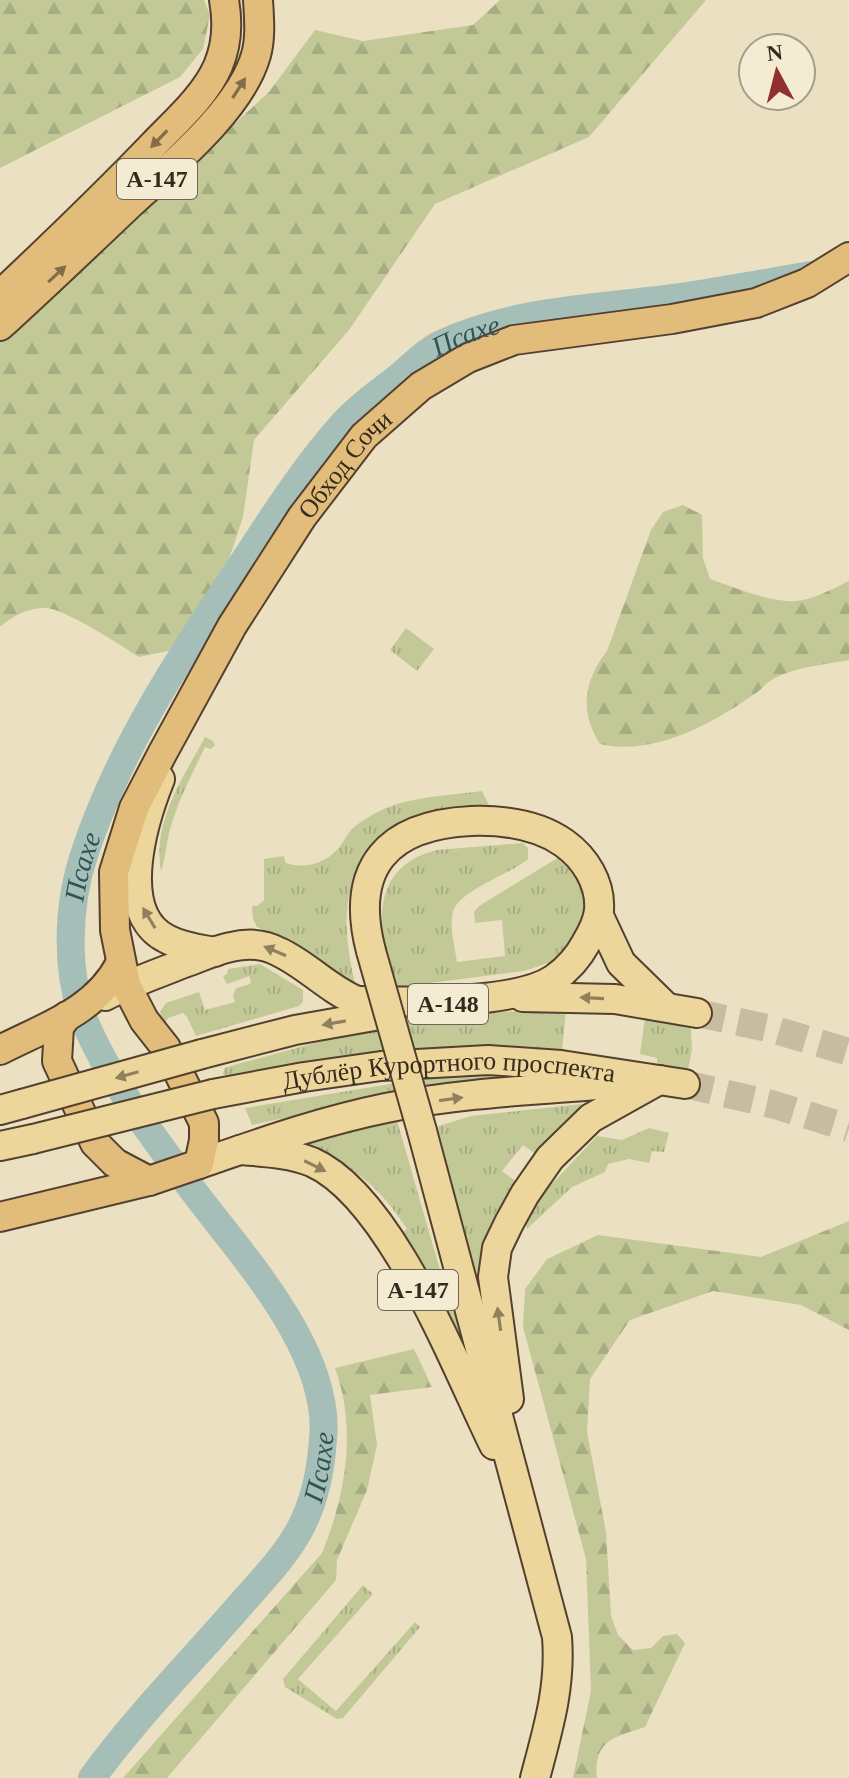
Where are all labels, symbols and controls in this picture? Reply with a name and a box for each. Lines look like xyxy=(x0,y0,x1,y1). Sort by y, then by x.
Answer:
north arrow xyxy=(737,32,817,112)
text: N xyxy=(765,39,784,66)
one-way arrow xyxy=(231,77,245,99)
one-way arrow xyxy=(150,129,168,148)
road number: А-147 xyxy=(117,159,197,199)
one-way arrow xyxy=(48,265,67,283)
water label: Псахе xyxy=(425,309,503,363)
street label: Обход Сочи xyxy=(292,404,398,524)
water label: Псахе xyxy=(58,828,107,905)
one-way arrow xyxy=(143,907,157,929)
one-way arrow xyxy=(263,944,286,957)
road number: А-148 xyxy=(408,984,488,1024)
one-way arrow xyxy=(579,992,604,1005)
one-way arrow xyxy=(322,1018,347,1030)
street label: Дублёр Курортного проспекта xyxy=(280,1046,618,1096)
one-way arrow xyxy=(114,1069,139,1081)
one-way arrow xyxy=(439,1092,464,1105)
one-way arrow xyxy=(304,1159,327,1173)
road number: А-147 xyxy=(378,1270,458,1310)
one-way arrow xyxy=(492,1306,505,1331)
water label: Псахе xyxy=(297,1431,340,1507)

